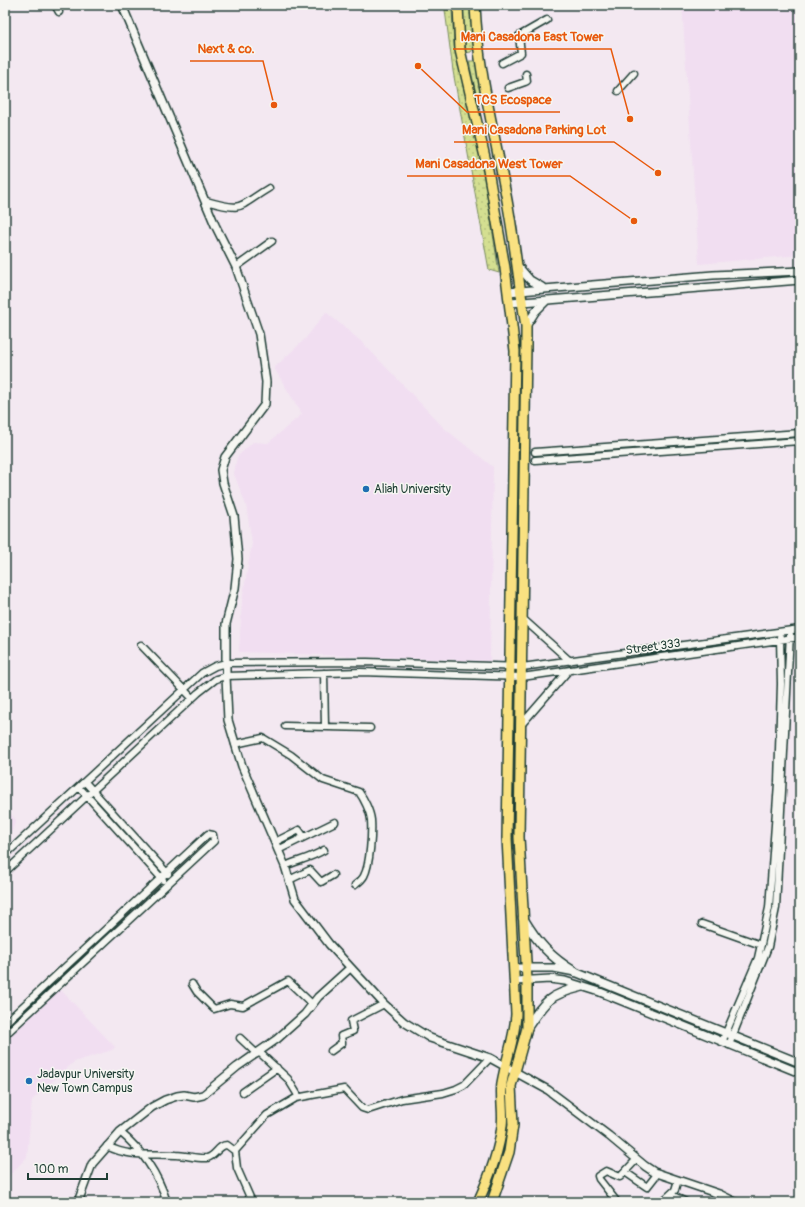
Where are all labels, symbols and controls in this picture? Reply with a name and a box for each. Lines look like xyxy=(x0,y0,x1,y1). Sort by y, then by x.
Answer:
callout: Mani Casadona East Tower xyxy=(453,24,611,49)
text: Mani Casadona East Tower xyxy=(461,29,604,45)
callout: Next & co. xyxy=(190,36,263,61)
text: Next & co. xyxy=(197,41,255,57)
callout: TCS Ecospace xyxy=(467,87,560,112)
text: TCS Ecospace xyxy=(474,92,552,108)
callout: Mani Casadona Parking Lot xyxy=(454,117,614,142)
text: Mani Casadona Parking Lot xyxy=(462,122,607,138)
callout: Mani Casadona West Tower xyxy=(407,151,570,176)
text: Mani Casadona West Tower xyxy=(415,156,563,172)
place label: Aliah University xyxy=(374,482,451,497)
marker: Aliah University xyxy=(361,484,371,494)
street label: Street 333 xyxy=(625,636,682,658)
place label: Jadavpur University New Town Campus xyxy=(37,1067,134,1096)
marker: Jadavpur University New Town Campus xyxy=(24,1076,34,1086)
scale bar xyxy=(28,1155,107,1181)
text: 100 m xyxy=(34,1162,69,1177)

